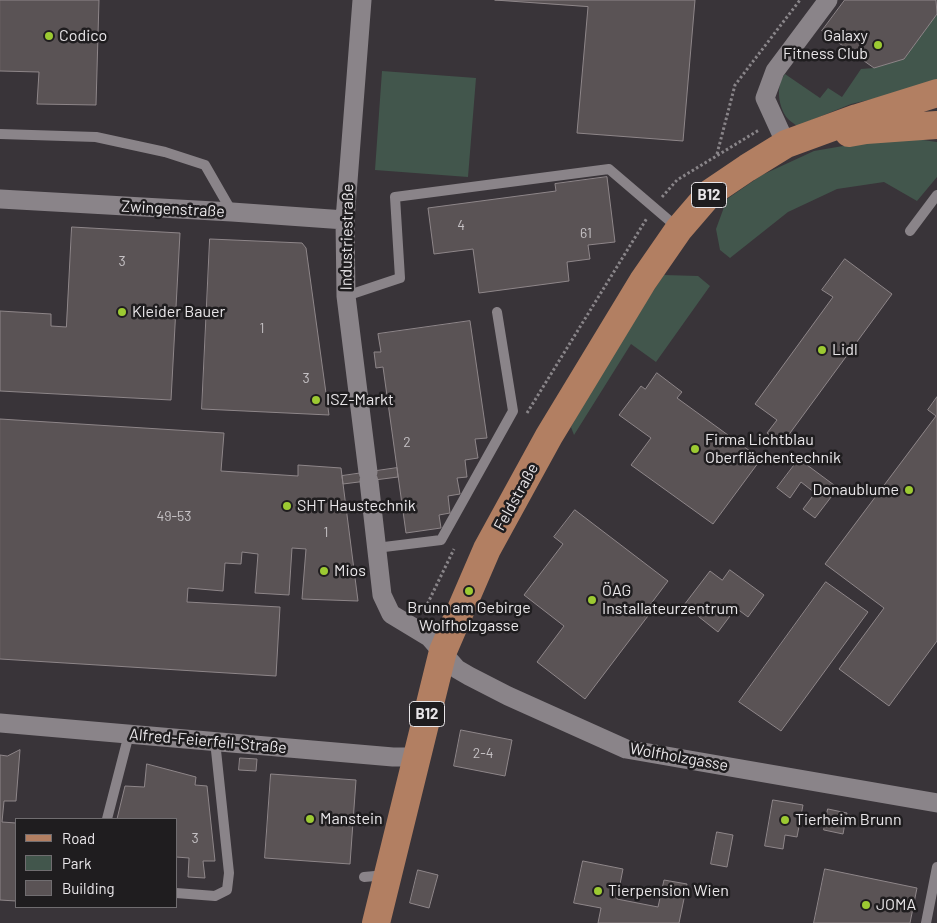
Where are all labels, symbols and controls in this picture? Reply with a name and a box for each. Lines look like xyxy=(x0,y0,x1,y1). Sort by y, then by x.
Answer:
place label: Codico xyxy=(59,26,107,46)
place label: Galaxy Fitness Club xyxy=(783,26,868,64)
marker: Codico xyxy=(43,30,55,42)
marker: Galaxy Fitness Club xyxy=(872,39,884,51)
road number: B12 xyxy=(692,182,726,208)
street label: Industriestraße xyxy=(336,184,358,290)
street label: Zwingenstraße xyxy=(121,197,225,221)
house number: 4 xyxy=(457,217,465,233)
house number: 61 xyxy=(580,225,592,241)
house number: 3 xyxy=(118,253,126,269)
place label: Kleider Bauer xyxy=(132,302,225,322)
marker: Kleider Bauer xyxy=(116,306,128,318)
house number: 1 xyxy=(260,320,264,336)
place label: Lidl xyxy=(832,340,858,360)
marker: Lidl xyxy=(816,344,828,356)
house number: 3 xyxy=(302,370,310,386)
place label: ISZ-Markt xyxy=(326,390,394,410)
marker: ISZ-Markt xyxy=(310,394,322,406)
place label: Firma Lichtblau Oberflächentechnik xyxy=(705,430,841,468)
house number: 2 xyxy=(403,434,411,450)
marker: Firma Lichtblau Oberflächentechnik xyxy=(689,443,701,455)
street label: Feldstraße xyxy=(490,460,542,534)
place label: Donaublume xyxy=(812,480,899,500)
marker: Donaublume xyxy=(903,484,915,496)
place label: SHT Haustechnik xyxy=(297,496,416,516)
marker: SHT Haustechnik xyxy=(281,500,293,512)
house number: 49-53 xyxy=(157,508,191,524)
house number: 1 xyxy=(324,524,328,540)
place label: Mios xyxy=(334,561,366,581)
marker: Mios xyxy=(318,565,330,577)
place label: ÖAG Installateurzentrum xyxy=(602,581,738,619)
marker: Brunn am Gebirge Wolfholzgasse xyxy=(463,585,475,597)
marker: ÖAG Installateurzentrum xyxy=(586,594,598,606)
place label: Brunn am Gebirge Wolfholzgasse xyxy=(407,598,531,636)
road number: B12 xyxy=(410,702,444,726)
street label: Alfred-Feierfeil-Straße xyxy=(128,725,288,757)
street label: Wolfholzgasse xyxy=(628,739,730,775)
house number: 2-4 xyxy=(473,745,493,761)
place label: Manstein xyxy=(320,809,383,829)
place label: Tierheim Brunn xyxy=(795,810,902,830)
marker: Manstein xyxy=(304,813,316,825)
marker: Tierheim Brunn xyxy=(779,814,791,826)
legend xyxy=(15,818,178,908)
text: Road xyxy=(62,829,95,847)
house number: 3 xyxy=(191,830,199,846)
text: Park xyxy=(62,854,91,872)
text: Building xyxy=(62,879,115,897)
place label: Tierpension Wien xyxy=(608,881,729,901)
marker: Tierpension Wien xyxy=(592,885,604,897)
place label: JOMA xyxy=(876,895,916,915)
marker: JOMA xyxy=(860,899,872,911)

